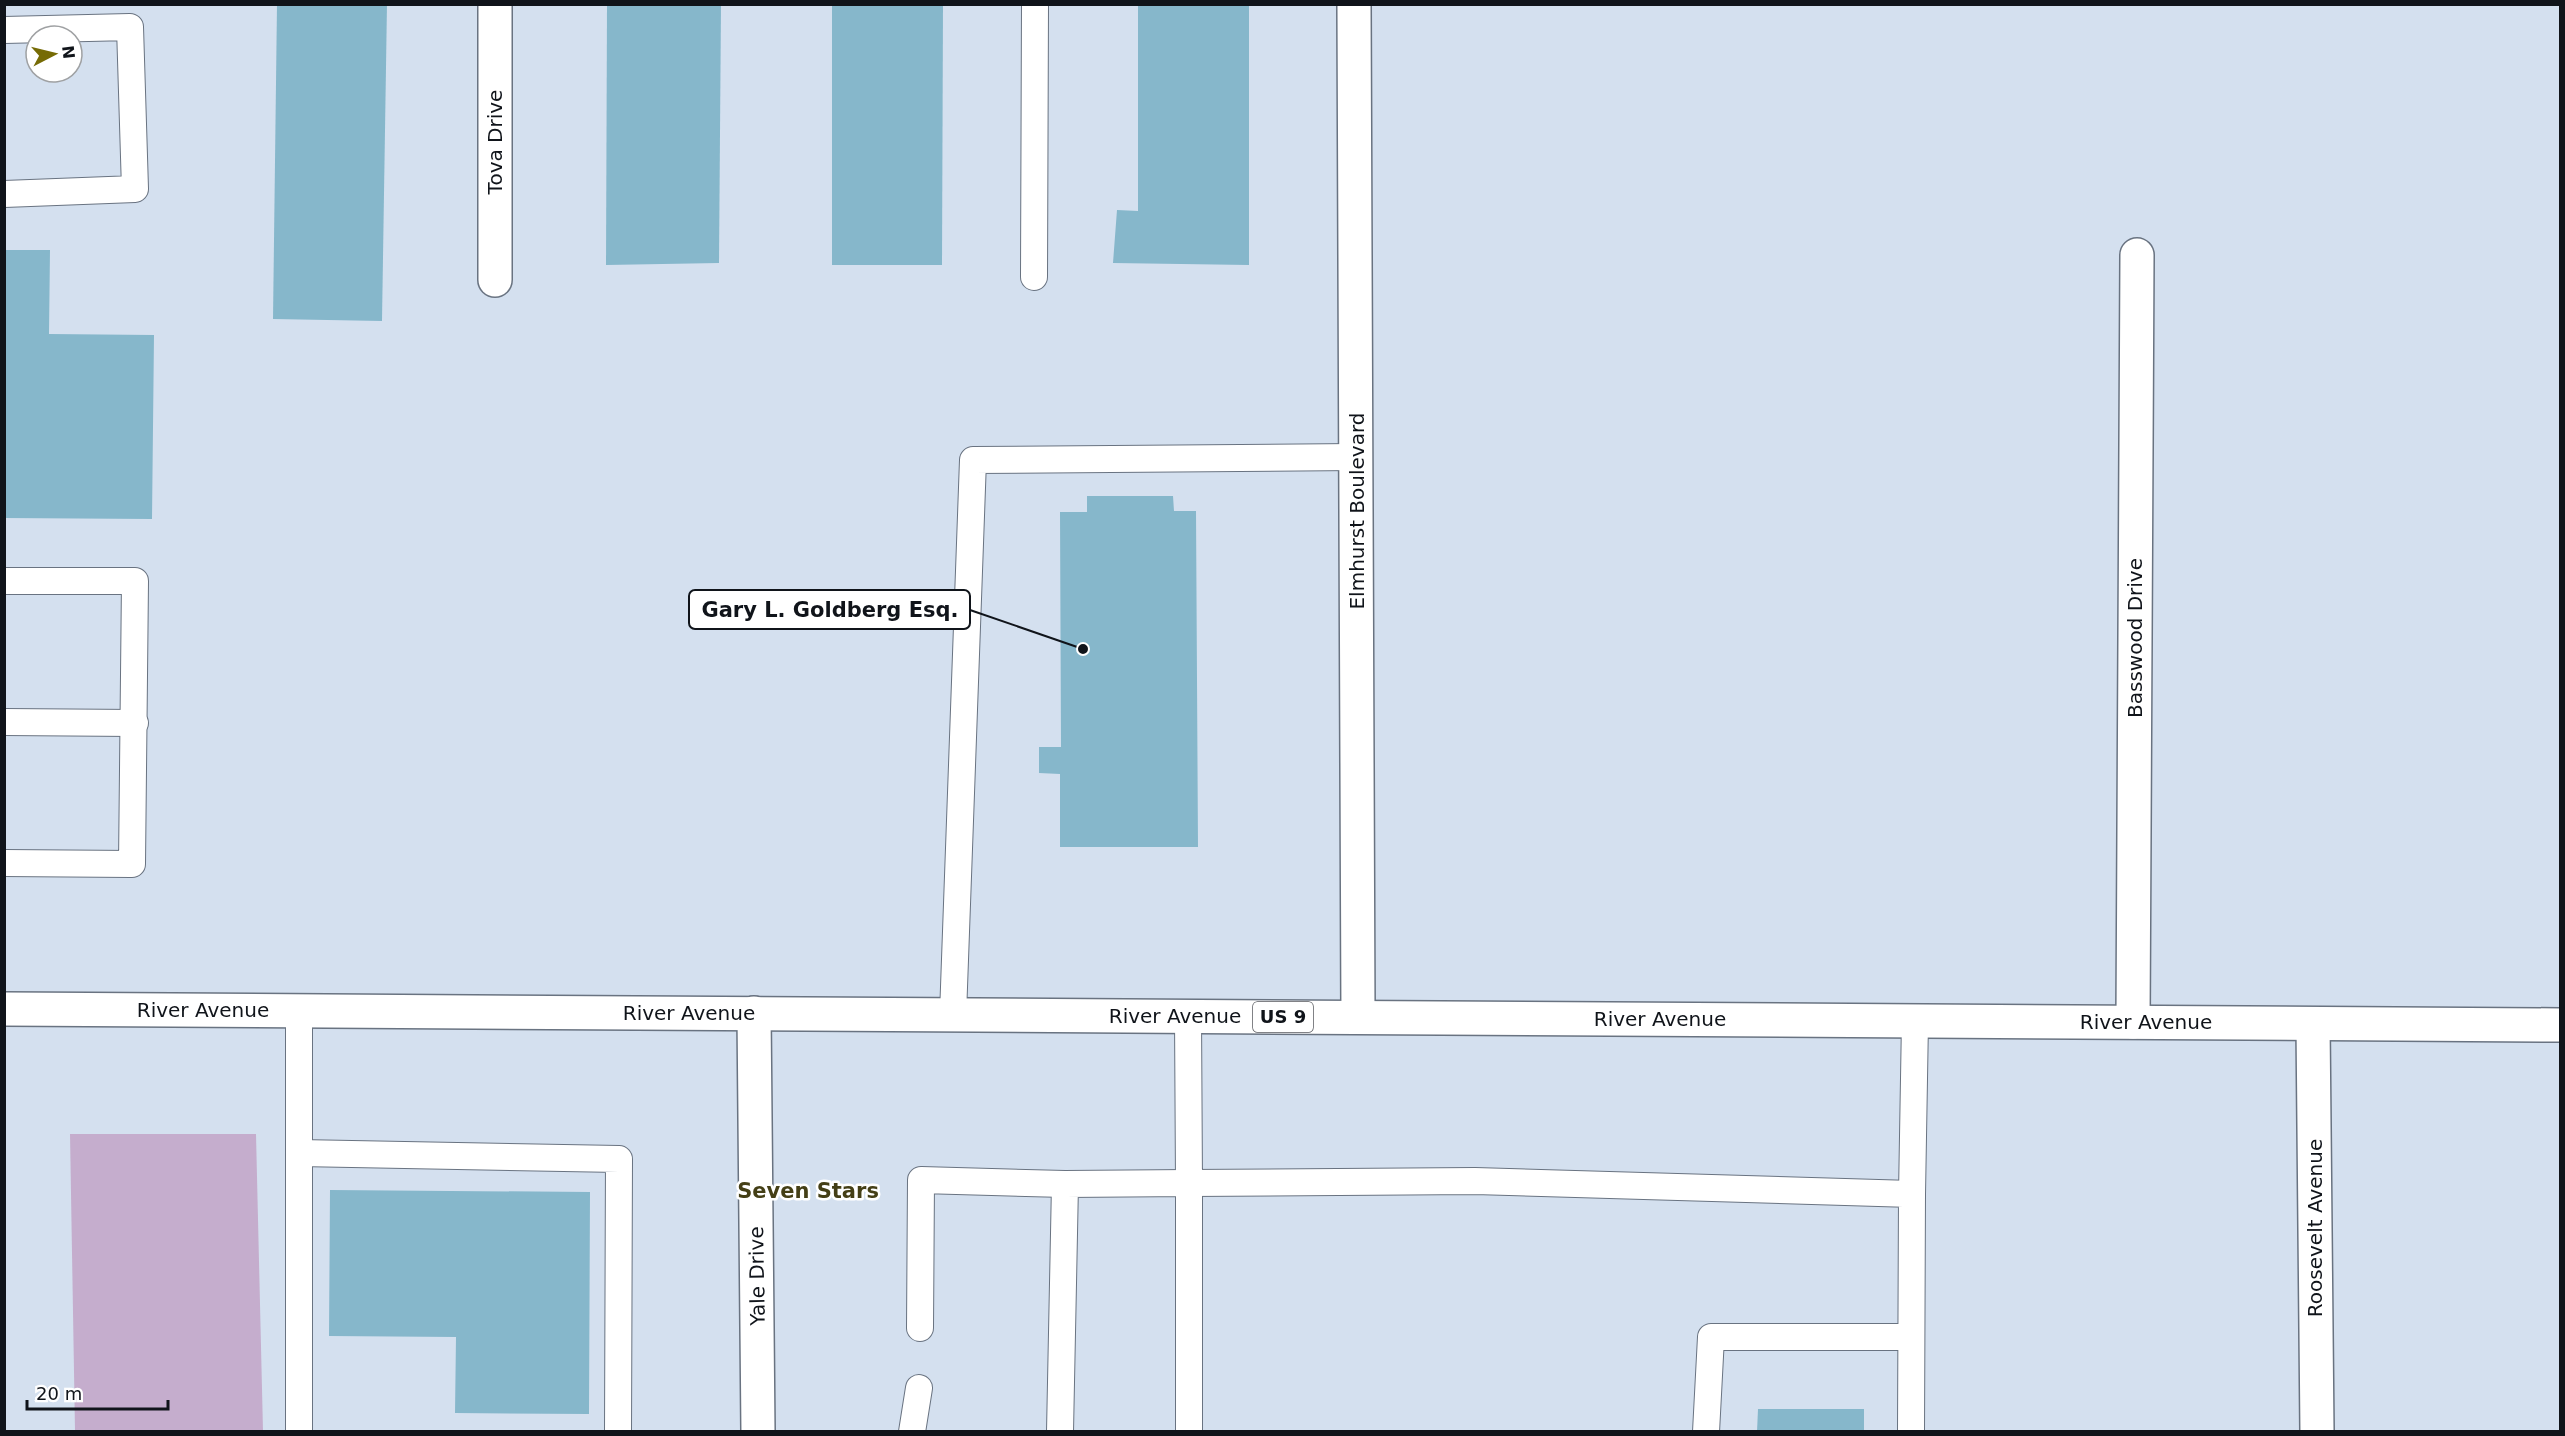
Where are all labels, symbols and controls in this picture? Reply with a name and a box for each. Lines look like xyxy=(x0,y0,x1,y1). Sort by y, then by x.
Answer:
north arrow xyxy=(24,24,84,84)
text: N xyxy=(58,44,79,60)
street label: Tova Drive xyxy=(483,90,507,195)
street label: Elmhurst Boulevard xyxy=(1345,412,1369,610)
street label: Basswood Drive xyxy=(2123,558,2147,718)
callout: Gary L. Goldberg Esq. xyxy=(689,590,970,629)
text: Gary L. Goldberg Esq. xyxy=(701,598,959,622)
street label: River Avenue xyxy=(137,998,269,1022)
street label: River Avenue xyxy=(623,1001,755,1025)
road number: US 9 xyxy=(1253,1002,1313,1032)
street label: River Avenue xyxy=(1109,1004,1241,1028)
street label: River Avenue xyxy=(1594,1007,1726,1031)
street label: River Avenue xyxy=(2080,1010,2212,1034)
street label: Roosevelt Avenue xyxy=(2303,1139,2327,1317)
district label: Seven Stars xyxy=(737,1179,879,1203)
street label: Yale Drive xyxy=(744,1226,770,1327)
scale bar xyxy=(27,1373,168,1411)
text: 20 m xyxy=(36,1383,82,1404)

